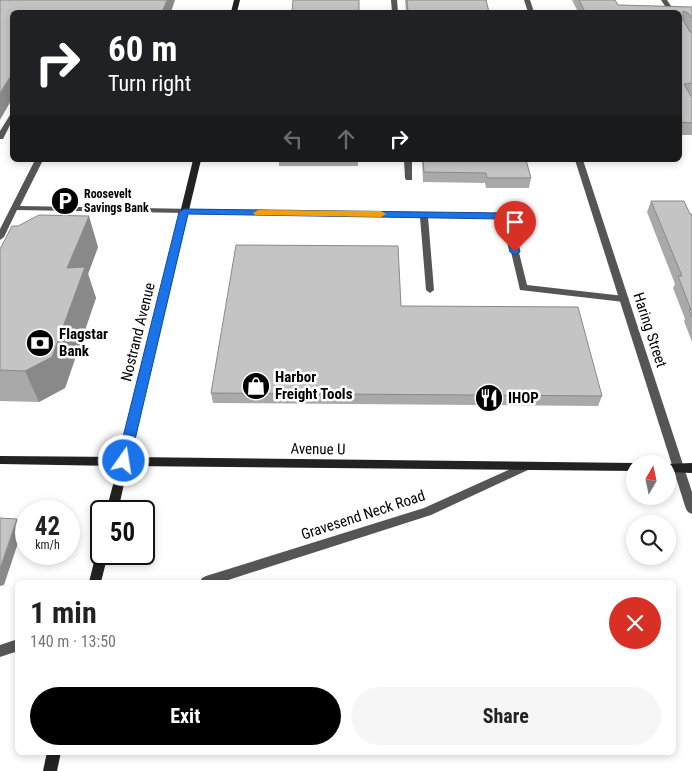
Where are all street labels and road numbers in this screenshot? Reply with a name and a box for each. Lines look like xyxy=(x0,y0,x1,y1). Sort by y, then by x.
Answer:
street label: Nostrand Avenue xyxy=(117,281,159,383)
street label: Haring Street xyxy=(629,290,671,370)
street label: Avenue U xyxy=(290,440,346,458)
street label: Gravesend Neck Road xyxy=(299,486,427,544)

